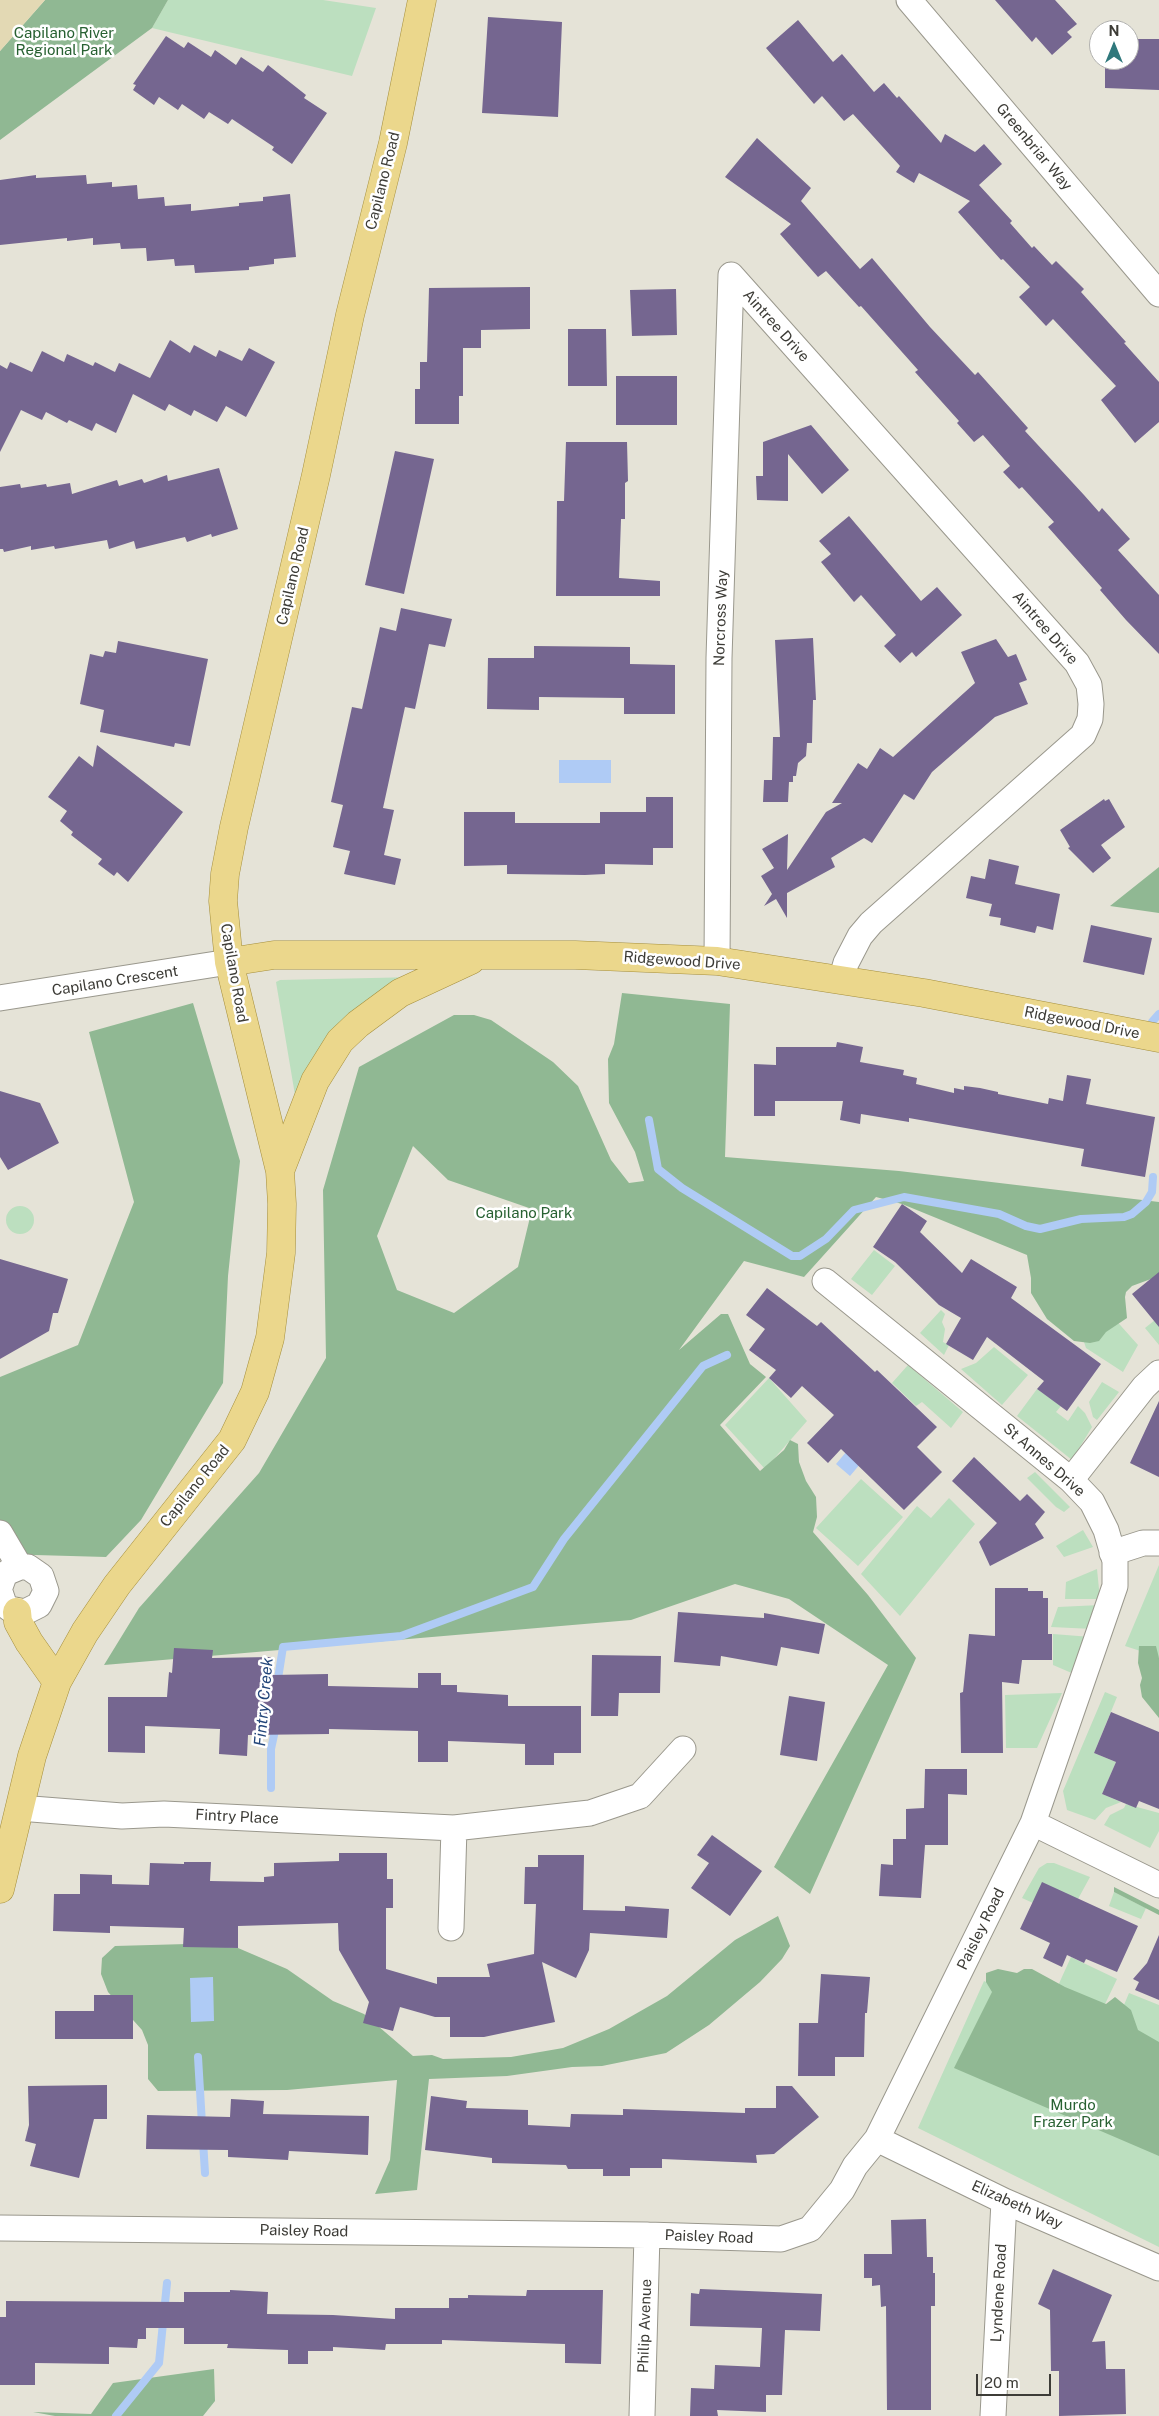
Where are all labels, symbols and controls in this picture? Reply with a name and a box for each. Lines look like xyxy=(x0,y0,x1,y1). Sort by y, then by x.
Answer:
north arrow xyxy=(1089,20,1139,70)
text: N xyxy=(1109,23,1119,39)
park label: Capilano River Regional Park xyxy=(14,24,114,59)
street label: Greenbriar Way xyxy=(992,100,1076,194)
street label: Capilano Road xyxy=(362,130,404,232)
street label: Aintree Drive xyxy=(739,286,813,366)
street label: Capilano Road xyxy=(273,525,313,627)
street label: Norcross Way xyxy=(710,570,732,666)
street label: Aintree Drive xyxy=(1008,588,1082,668)
street label: Capilano Road xyxy=(216,922,252,1024)
street label: Ridgewood Drive xyxy=(623,948,741,974)
street label: Capilano Crescent xyxy=(51,962,179,1000)
street label: Ridgewood Drive xyxy=(1023,1003,1141,1043)
park label: Capilano Park xyxy=(476,1204,572,1222)
street label: St Annes Drive xyxy=(999,1419,1089,1501)
street label: Capilano Road xyxy=(156,1441,234,1531)
water label: Fintry Creek xyxy=(251,1657,277,1747)
street label: Fintry Place xyxy=(195,1806,279,1828)
street label: Paisley Road xyxy=(953,1885,1009,1973)
park label: Murdo Frazer Park xyxy=(1033,2096,1113,2131)
street label: Elizabeth Way xyxy=(969,2177,1065,2233)
street label: Paisley Road xyxy=(259,2221,349,2241)
street label: Paisley Road xyxy=(664,2226,754,2248)
street label: Lyndene Road xyxy=(987,2243,1011,2343)
street label: Philip Avenue xyxy=(634,2279,656,2373)
scale bar xyxy=(979,2364,1054,2396)
text: 20 m xyxy=(984,2374,1019,2391)

